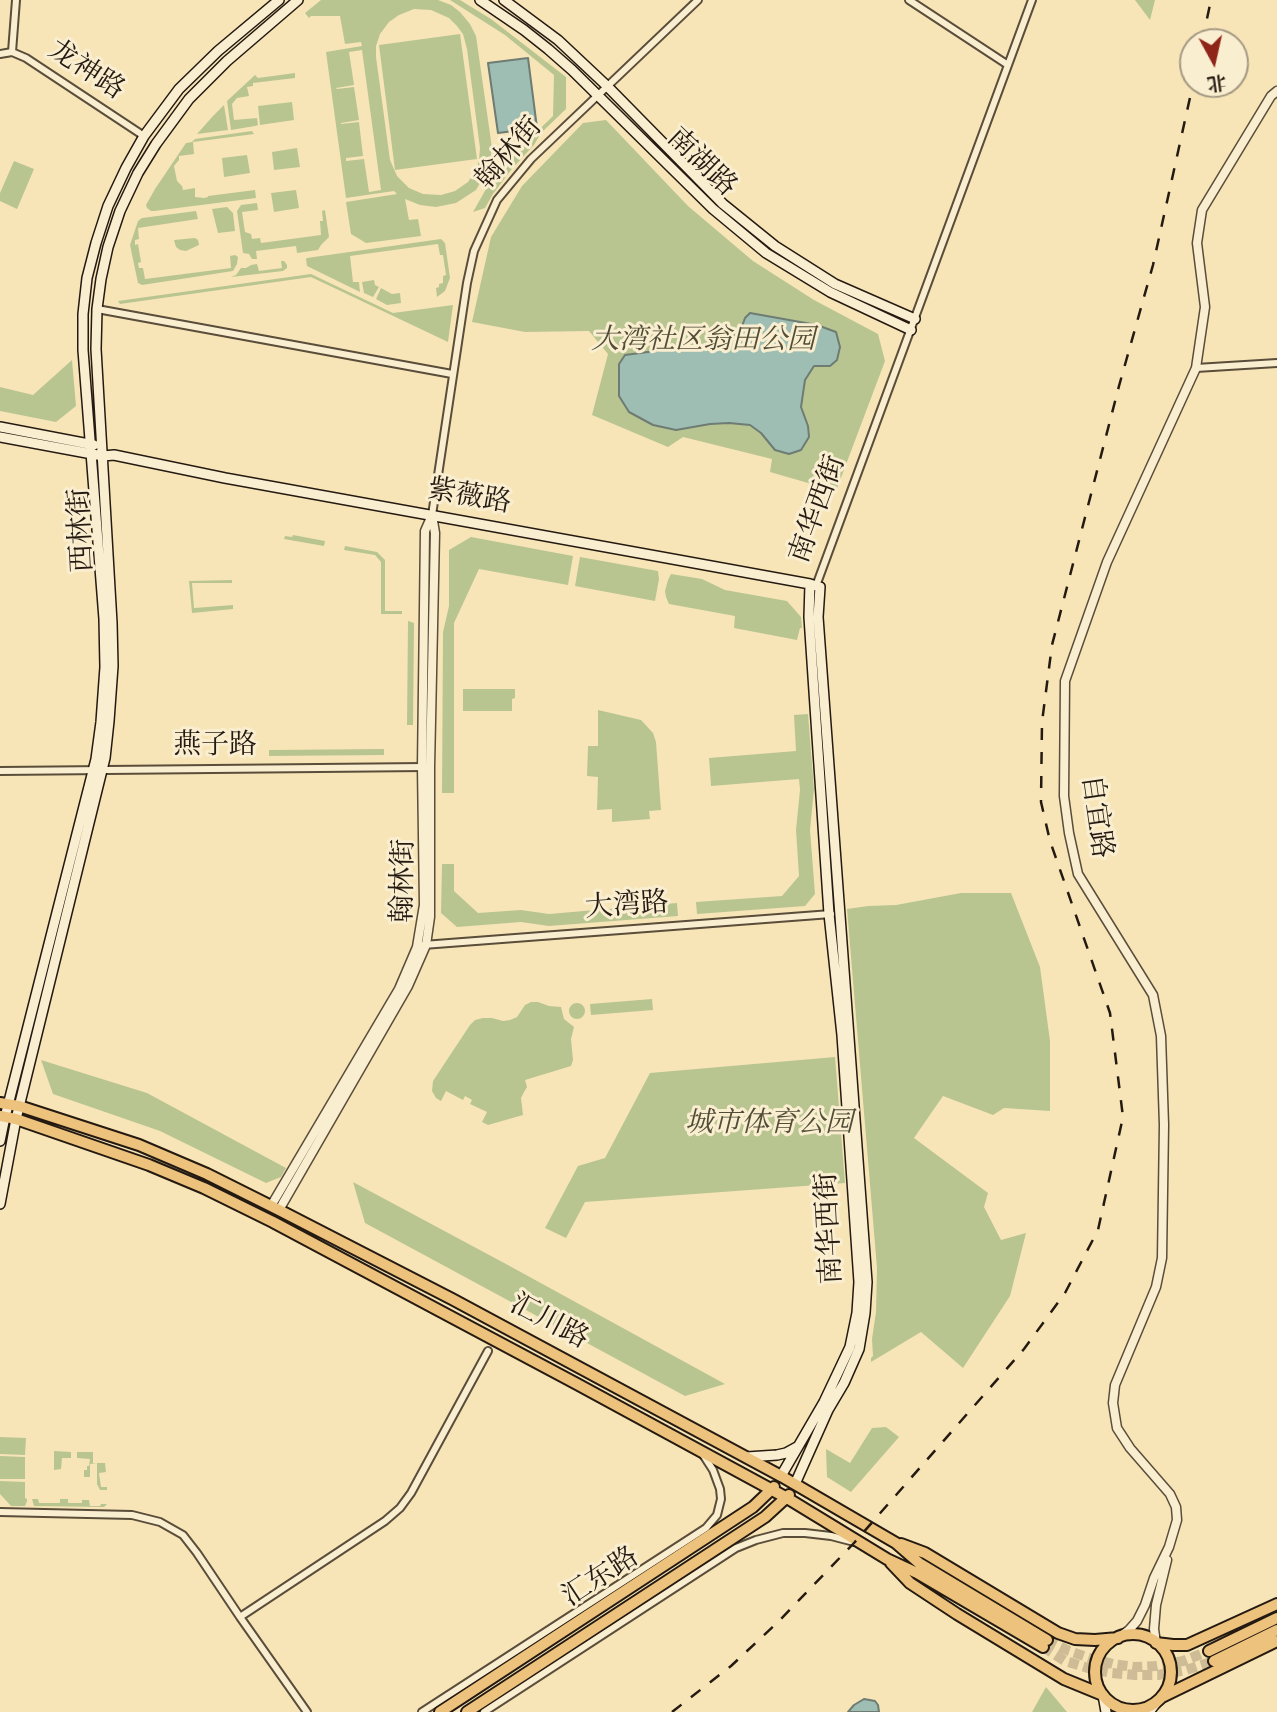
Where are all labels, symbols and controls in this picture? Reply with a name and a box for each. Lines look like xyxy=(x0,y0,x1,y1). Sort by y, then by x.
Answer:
north arrow xyxy=(1179,28,1249,98)
street label: 龙神路 xyxy=(41,35,129,109)
text: 北 xyxy=(1205,68,1228,96)
street label: 翰林街 xyxy=(471,112,551,198)
street label: 南湖路 xyxy=(658,123,742,205)
park label: 大湾社区翁田公园 xyxy=(591,326,815,360)
street label: 南华西街 xyxy=(785,452,855,568)
street label: 紫薇路 xyxy=(425,475,513,523)
street label: 西林街 xyxy=(65,487,103,573)
street label: 燕子路 xyxy=(173,731,257,765)
street label: 自宜路 xyxy=(1072,773,1116,861)
street label: 翰林街 xyxy=(388,839,424,923)
street label: 大湾路 xyxy=(584,888,670,928)
park label: 城市体育公园 xyxy=(685,1109,853,1143)
street label: 南华西街 xyxy=(812,1171,852,1285)
street label: 汇川路 xyxy=(503,1289,593,1359)
street label: 汇东路 xyxy=(558,1542,646,1616)

